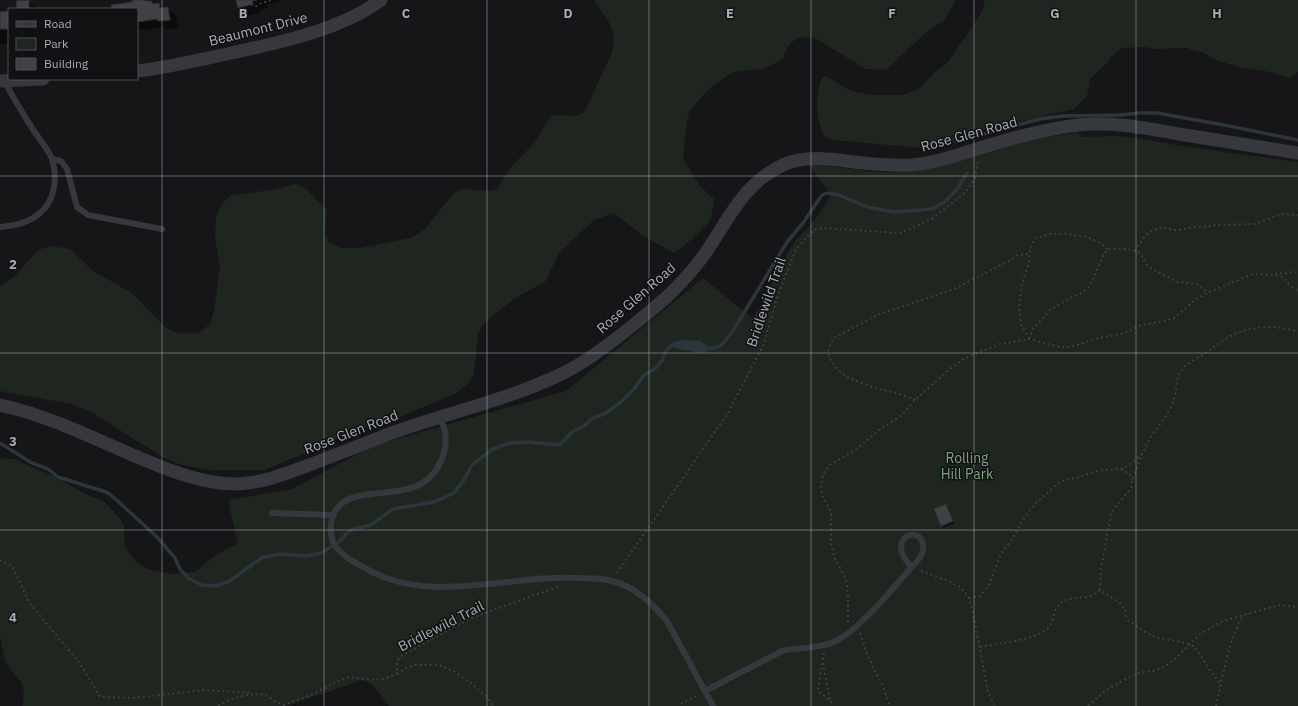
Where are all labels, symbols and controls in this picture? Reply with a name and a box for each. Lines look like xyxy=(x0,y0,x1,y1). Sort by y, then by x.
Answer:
text: C xyxy=(402,5,411,22)
text: D xyxy=(563,5,573,22)
text: E xyxy=(726,5,734,22)
text: F xyxy=(888,5,896,22)
text: G xyxy=(1050,5,1060,22)
text: H xyxy=(1212,5,1222,22)
legend xyxy=(8,8,138,80)
street label: Beaumont Drive xyxy=(207,9,309,49)
text: Road xyxy=(44,16,72,31)
text: Park xyxy=(44,36,69,51)
text: Building xyxy=(44,56,89,71)
street label: Rose Glen Road xyxy=(919,112,1019,156)
street label: Bridlewild Trail xyxy=(742,254,790,349)
text: 2 xyxy=(9,256,17,273)
street label: Rose Glen Road xyxy=(593,259,679,337)
street label: Rose Glen Road xyxy=(302,406,400,458)
text: 3 xyxy=(9,433,17,450)
park label: Rolling Hill Park xyxy=(941,449,994,483)
street label: Bridlewild Trail xyxy=(395,597,487,655)
text: 4 xyxy=(9,609,17,626)

